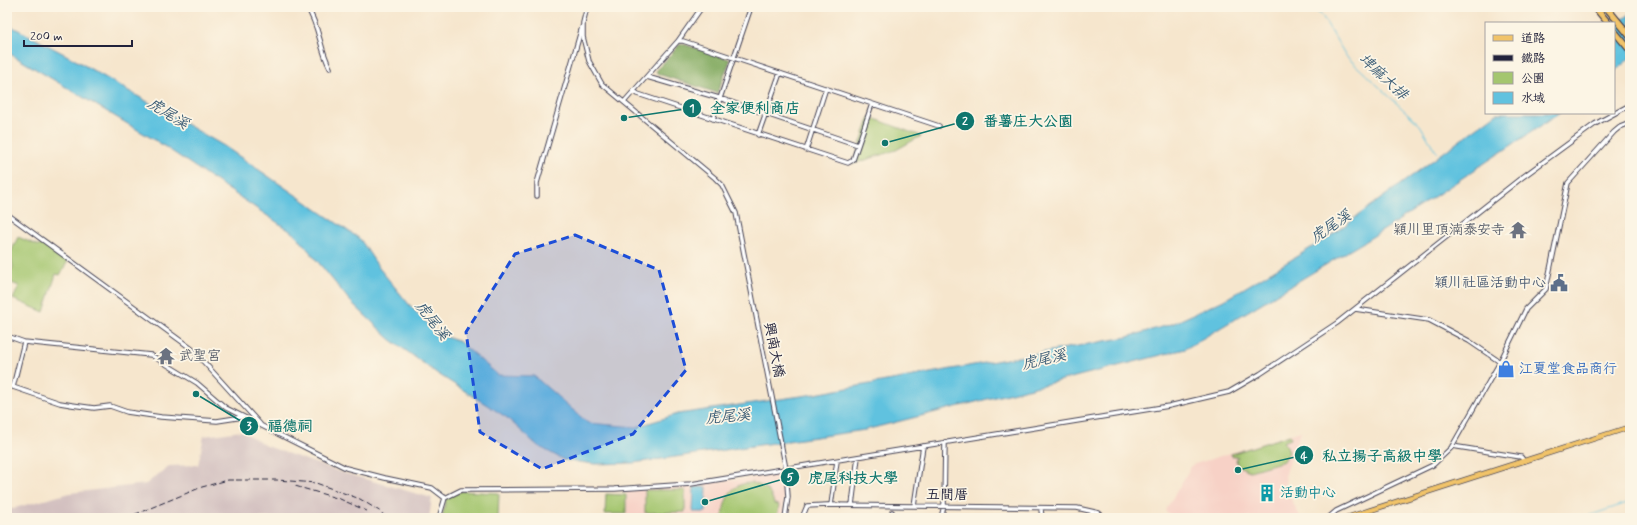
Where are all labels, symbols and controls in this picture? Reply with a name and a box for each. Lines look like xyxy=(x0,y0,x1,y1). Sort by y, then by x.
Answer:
scale bar xyxy=(24,22,132,48)
legend xyxy=(1485,22,1615,114)
text: 200 m xyxy=(30,29,63,45)
text: 道路 xyxy=(1521,31,1545,47)
water label: 埤麻大排 xyxy=(1354,49,1413,106)
text: 鐵路 xyxy=(1521,51,1545,67)
text: 公園 xyxy=(1521,71,1545,87)
text: 水域 xyxy=(1521,91,1545,107)
water label: 虎尾溪 xyxy=(144,94,193,135)
callout: 全家便利商店 xyxy=(682,95,808,122)
text: 全家便利商店 xyxy=(710,99,800,119)
text: 1 xyxy=(689,101,695,117)
callout: 番薯庄大公園 xyxy=(955,107,1081,134)
text: 番薯庄大公園 xyxy=(983,112,1073,132)
text: 2 xyxy=(962,114,968,130)
water label: 虎尾溪 xyxy=(1307,206,1356,248)
temple icon: 穎川里頂湳泰安寺 xyxy=(1508,220,1528,240)
place label: 穎川里頂湳泰安寺 xyxy=(1393,221,1505,239)
public building icon: 穎川社區活動中心 xyxy=(1549,273,1569,293)
place label: 穎川社區活動中心 xyxy=(1434,274,1546,292)
water label: 虎尾溪 xyxy=(410,297,454,346)
street label: 興南大橋 xyxy=(760,321,788,379)
water label: 虎尾溪 xyxy=(1020,345,1069,375)
temple icon: 武聖宮 xyxy=(156,346,176,366)
place label: 武聖宮 xyxy=(179,347,221,365)
shop icon: 江夏堂食品商行 xyxy=(1496,359,1516,379)
place label: 江夏堂食品商行 xyxy=(1519,360,1617,378)
water label: 虎尾溪 xyxy=(705,405,752,429)
callout: 福德祠 xyxy=(239,412,320,439)
text: 福德祠 xyxy=(267,417,313,437)
text: 3 xyxy=(246,419,252,435)
callout: 私立揚子高級中學 xyxy=(1294,442,1450,469)
text: 私立揚子高級中學 xyxy=(1322,447,1442,467)
text: 4 xyxy=(1301,449,1308,465)
callout: 虎尾科技大學 xyxy=(780,464,906,491)
text: 虎尾科技大學 xyxy=(808,469,898,489)
text: 5 xyxy=(786,470,794,486)
building icon: 活動中心 xyxy=(1257,483,1277,503)
place label: 活動中心 xyxy=(1280,484,1336,502)
street label: 五間厝 xyxy=(926,486,968,504)

